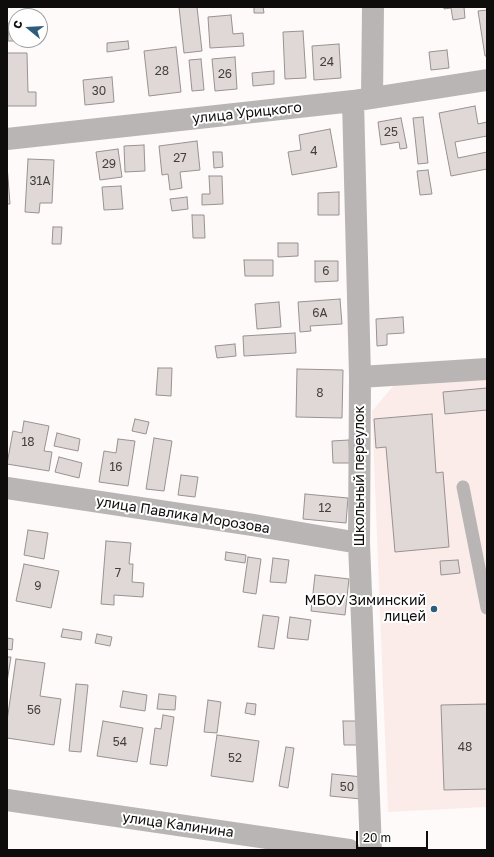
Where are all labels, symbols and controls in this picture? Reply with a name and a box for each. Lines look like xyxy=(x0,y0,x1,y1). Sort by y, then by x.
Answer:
north arrow xyxy=(8,8,48,48)
text: С xyxy=(10,19,24,30)
house number: 24 xyxy=(320,55,334,69)
house number: 28 xyxy=(155,64,169,78)
house number: 26 xyxy=(218,67,232,81)
house number: 30 xyxy=(92,84,106,98)
street label: улица Урицкого xyxy=(191,99,303,127)
house number: 25 xyxy=(384,125,398,139)
house number: 4 xyxy=(310,144,318,158)
house number: 27 xyxy=(173,151,187,165)
house number: 29 xyxy=(102,157,116,171)
house number: 31А xyxy=(30,174,50,188)
house number: 6 xyxy=(322,264,330,278)
house number: 6А xyxy=(312,306,328,320)
house number: 8 xyxy=(316,386,324,400)
street label: Школьный переулок xyxy=(352,405,368,547)
house number: 18 xyxy=(21,435,35,449)
house number: 16 xyxy=(109,460,123,474)
street label: улица Павлика Морозова xyxy=(95,493,271,537)
house number: 12 xyxy=(319,501,331,515)
house number: 7 xyxy=(115,566,121,580)
house number: 9 xyxy=(34,579,42,593)
place label: МБОУ Зиминский лицей xyxy=(304,593,426,626)
marker: МБОУ Зиминский лицей xyxy=(429,604,439,614)
house number: 56 xyxy=(27,703,41,717)
house number: 54 xyxy=(113,735,127,749)
house number: 48 xyxy=(458,740,472,754)
house number: 52 xyxy=(228,751,242,765)
house number: 50 xyxy=(340,780,354,794)
street label: улица Калинина xyxy=(121,809,235,841)
scale bar xyxy=(358,823,430,849)
text: 20 m xyxy=(363,830,391,845)

